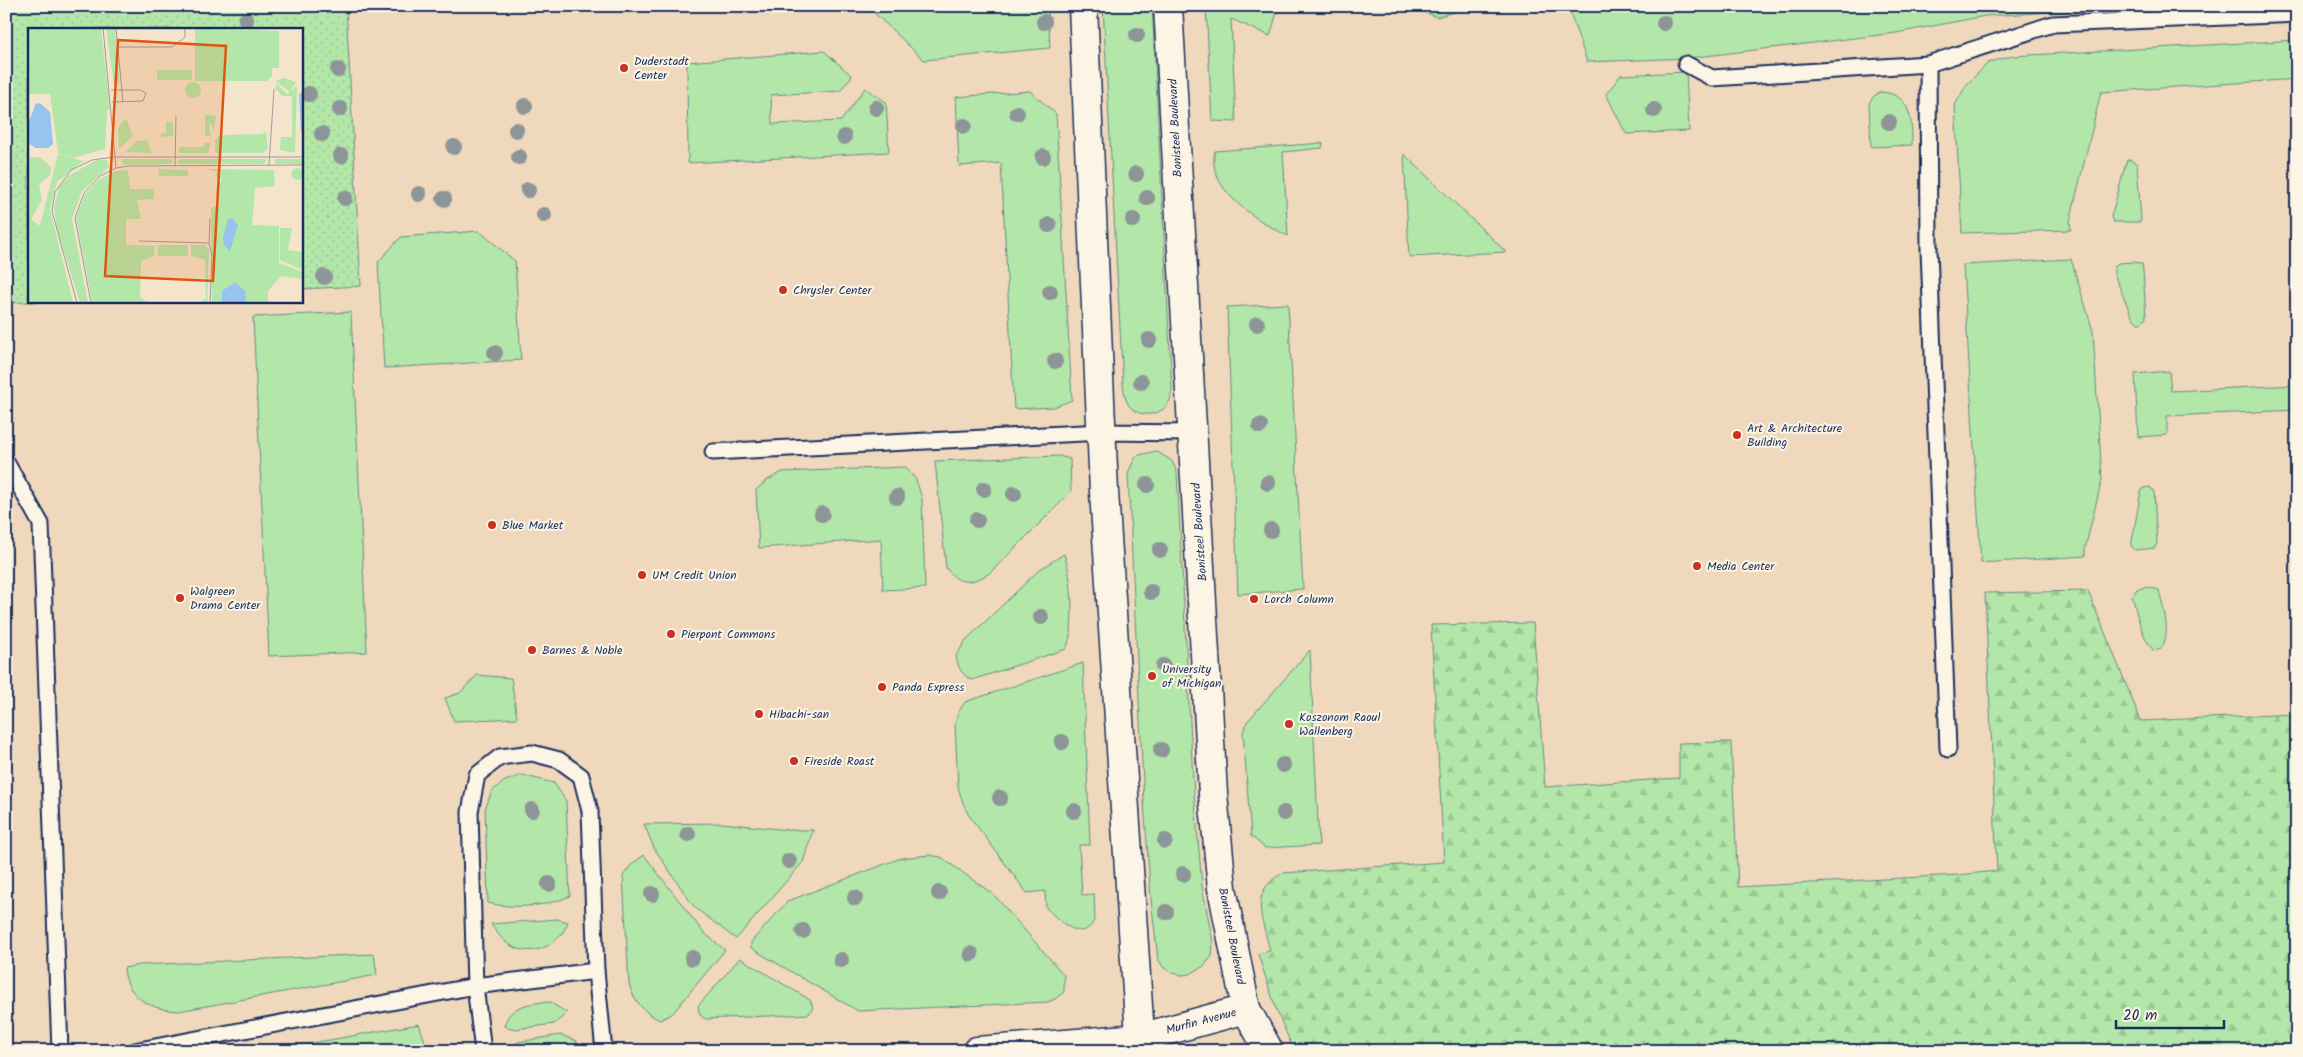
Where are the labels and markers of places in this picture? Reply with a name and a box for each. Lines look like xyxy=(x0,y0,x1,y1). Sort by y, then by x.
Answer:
place label: Duderstadt Center xyxy=(634,52,689,85)
marker: Duderstadt Center xyxy=(618,62,630,74)
place label: Chrysler Center xyxy=(793,281,872,300)
marker: Chrysler Center xyxy=(777,284,789,296)
place label: Art & Architecture Building xyxy=(1747,419,1843,452)
marker: Art & Architecture Building xyxy=(1731,429,1743,441)
place label: Blue Market xyxy=(502,516,564,535)
marker: Blue Market xyxy=(486,519,498,531)
place label: Media Center xyxy=(1707,557,1775,576)
marker: Media Center xyxy=(1691,560,1703,572)
place label: UM Credit Union xyxy=(652,566,737,585)
marker: UM Credit Union xyxy=(636,569,648,581)
place label: Walgreen Drama Center xyxy=(190,582,261,615)
place label: Lorch Column xyxy=(1264,590,1334,609)
marker: Walgreen Drama Center xyxy=(174,592,186,604)
marker: Lorch Column xyxy=(1248,593,1260,605)
place label: Pierpont Commons xyxy=(681,625,775,644)
marker: Pierpont Commons xyxy=(665,628,677,640)
place label: Barnes & Noble xyxy=(542,641,623,660)
marker: Barnes & Noble xyxy=(526,644,538,656)
place label: University of Michigan xyxy=(1162,660,1221,693)
marker: University of Michigan xyxy=(1146,670,1158,682)
place label: Panda Express xyxy=(892,678,964,697)
marker: Panda Express xyxy=(876,681,888,693)
place label: Hibachi-san xyxy=(769,705,829,724)
marker: Hibachi-san xyxy=(753,708,765,720)
place label: Koszonom Raoul Wallenberg xyxy=(1299,708,1380,741)
marker: Koszonom Raoul Wallenberg xyxy=(1283,718,1295,730)
place label: Fireside Roast xyxy=(804,752,875,771)
marker: Fireside Roast xyxy=(788,755,800,767)

